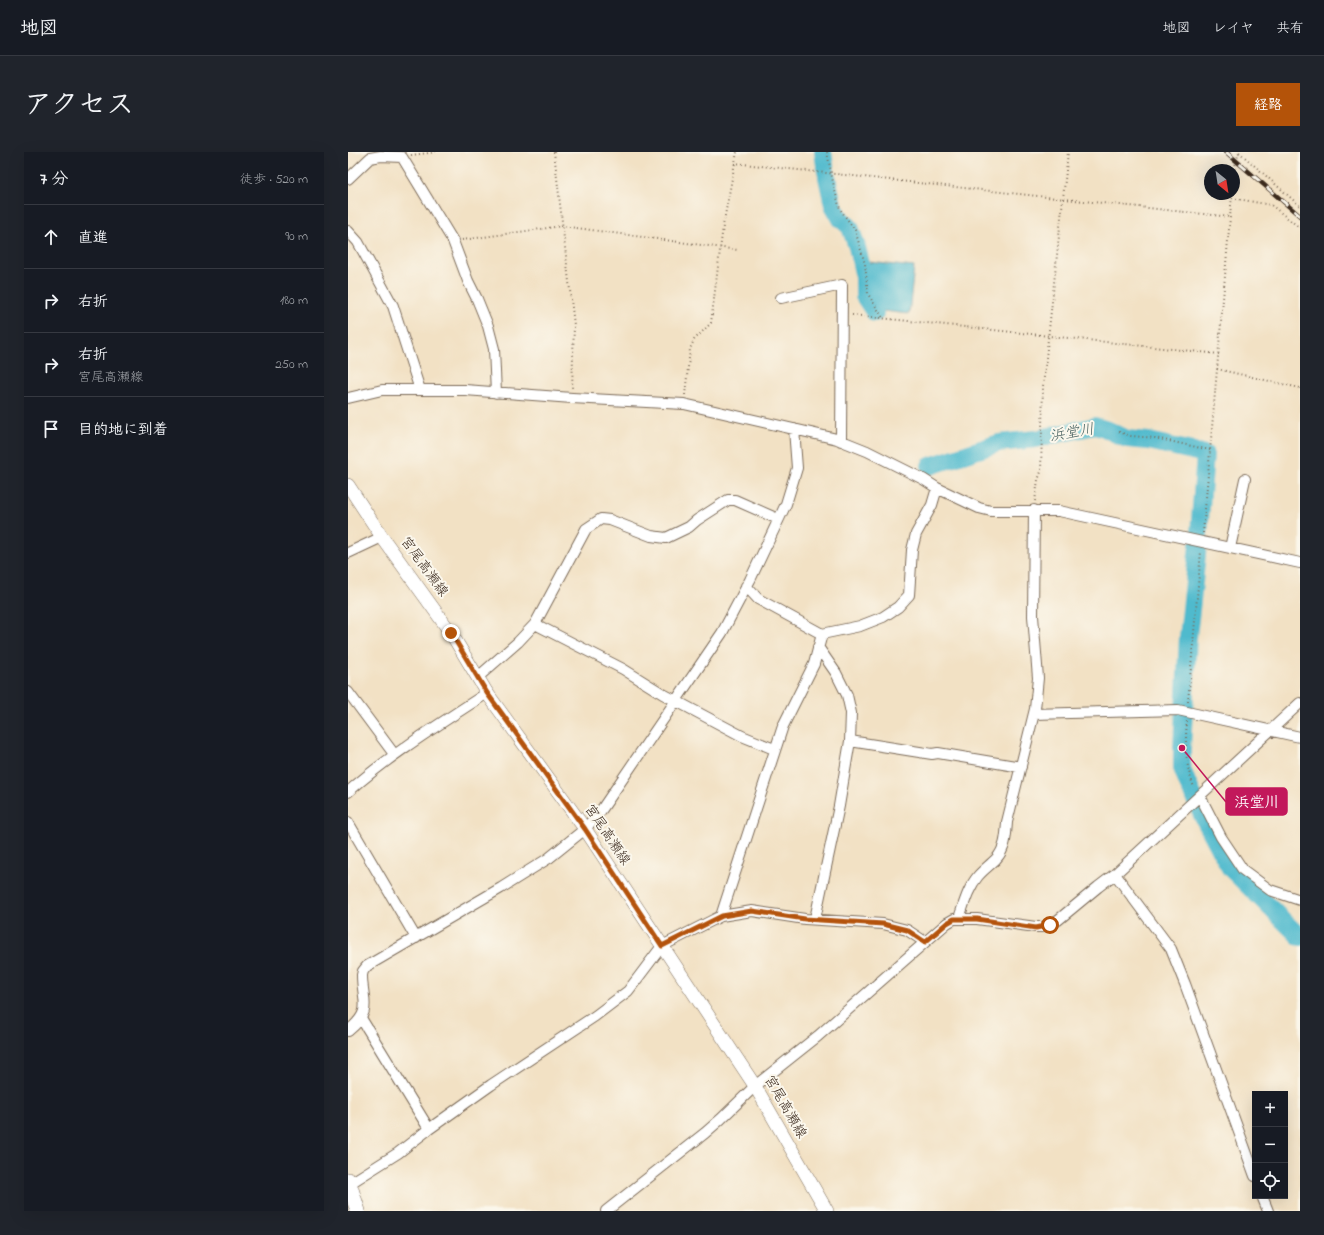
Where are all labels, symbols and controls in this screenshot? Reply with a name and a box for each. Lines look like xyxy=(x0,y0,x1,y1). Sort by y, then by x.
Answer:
text: 地図 xyxy=(20,16,58,43)
text: 地図 xyxy=(1163,18,1191,39)
text: レイヤ xyxy=(1213,18,1254,39)
text: 共有 xyxy=(1276,18,1304,39)
button: 経路 xyxy=(1236,83,1300,126)
text: アクセス xyxy=(24,86,134,127)
north arrow xyxy=(1204,164,1240,200)
text: 7 分 xyxy=(40,167,68,192)
text: 徒歩 · 520 m xyxy=(240,170,308,189)
icon: ahead xyxy=(40,226,62,248)
text: 直進 xyxy=(78,227,108,249)
text: 90 m xyxy=(285,227,308,246)
icon: right xyxy=(40,290,62,312)
text: 右折 xyxy=(78,291,108,313)
text: 180 m xyxy=(280,291,308,310)
text: 右折 xyxy=(78,344,108,366)
icon: right xyxy=(40,354,62,376)
text: 250 m xyxy=(275,355,308,374)
text: 宮尾高瀬線 xyxy=(78,368,143,387)
icon: arrive xyxy=(40,418,62,440)
water label: 浜堂川 xyxy=(1048,418,1096,448)
text: 目的地に到着 xyxy=(78,419,168,441)
street label: 宮尾高瀬線 xyxy=(395,533,453,601)
route end xyxy=(442,624,460,642)
callout: 浜堂川 xyxy=(1226,788,1287,815)
text: 浜堂川 xyxy=(1234,792,1280,814)
street label: 宮尾高瀬線 xyxy=(579,800,635,870)
route start xyxy=(1041,916,1059,934)
street label: 宮尾高瀬線 xyxy=(758,1071,812,1143)
map controls xyxy=(1252,1091,1288,1199)
button: + xyxy=(1252,1091,1288,1127)
button: − xyxy=(1252,1127,1288,1163)
button: locate xyxy=(1252,1163,1288,1199)

